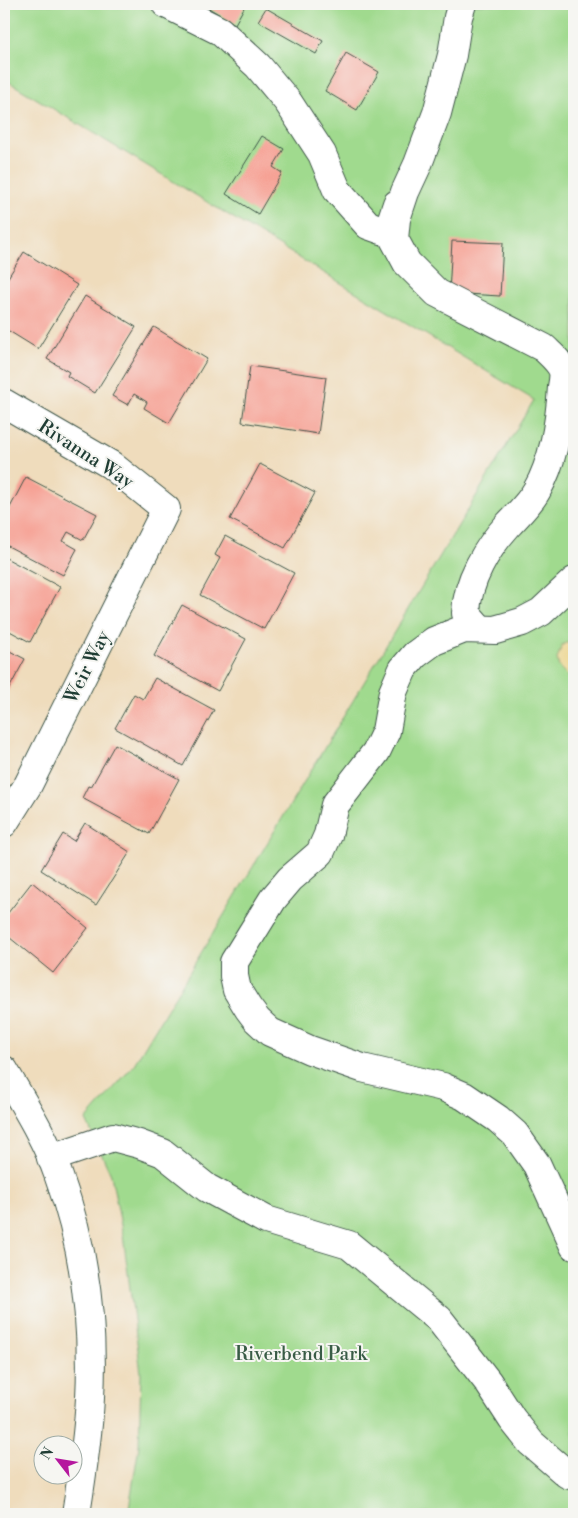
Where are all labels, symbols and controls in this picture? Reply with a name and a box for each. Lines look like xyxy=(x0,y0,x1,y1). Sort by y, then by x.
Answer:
street label: Rivanna Way xyxy=(34,414,139,494)
street label: Weir Way xyxy=(58,626,116,708)
park label: Riverbend Park xyxy=(235,1342,368,1366)
north arrow xyxy=(32,1436,82,1486)
text: N xyxy=(37,1444,58,1463)

